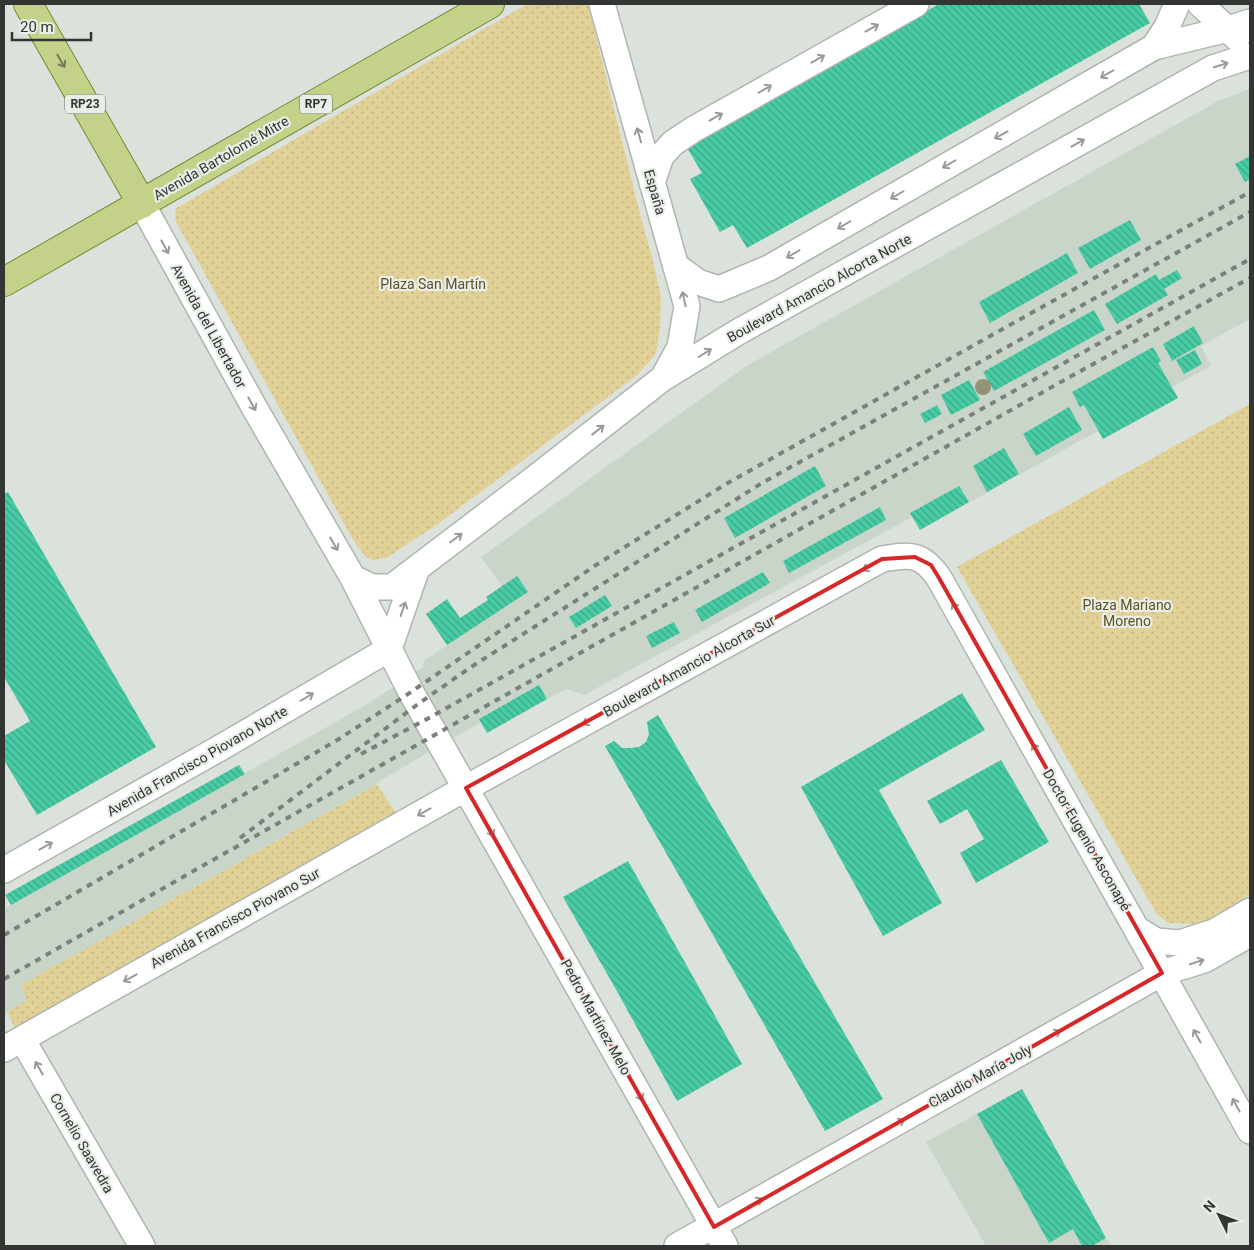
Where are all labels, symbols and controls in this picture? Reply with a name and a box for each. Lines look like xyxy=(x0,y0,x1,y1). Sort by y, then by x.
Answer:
scale bar xyxy=(12,10,91,42)
text: 20 m xyxy=(20,18,54,36)
one-way arrow xyxy=(865,23,879,33)
one-way arrow xyxy=(56,54,66,68)
one-way arrow xyxy=(810,54,825,64)
one-way arrow xyxy=(1213,60,1229,70)
one-way arrow xyxy=(1100,69,1115,79)
one-way arrow xyxy=(757,84,772,93)
road number: RP23 xyxy=(65,95,105,114)
road number: RP7 xyxy=(300,95,332,114)
one-way arrow xyxy=(708,112,723,121)
street label: Avenida Bartolomé Mitre xyxy=(150,113,292,203)
one-way arrow xyxy=(634,127,643,143)
one-way arrow xyxy=(993,130,1008,140)
one-way arrow xyxy=(1071,138,1086,148)
one-way arrow xyxy=(943,160,957,170)
street label: España xyxy=(641,168,669,216)
one-way arrow xyxy=(890,190,905,200)
one-way arrow xyxy=(837,220,852,230)
street label: Boulevard Amancio Alcorta Norte xyxy=(724,231,914,345)
one-way arrow xyxy=(160,239,170,254)
one-way arrow xyxy=(787,250,801,260)
street label: Avenida del Libertador xyxy=(168,261,250,391)
park label: Plaza San Martín xyxy=(380,276,486,292)
one-way arrow xyxy=(679,292,689,308)
one-way arrow xyxy=(697,347,711,357)
one-way arrow xyxy=(248,396,258,410)
one-way arrow xyxy=(591,424,604,435)
one-way arrow xyxy=(449,533,462,544)
one-way arrow xyxy=(329,537,339,551)
one-way arrow xyxy=(862,562,876,572)
park label: Plaza Mariano Moreno xyxy=(1082,597,1172,629)
one-way arrow xyxy=(951,601,961,616)
one-way arrow xyxy=(399,602,408,617)
street label: Boulevard Amancio Alcorta Sur xyxy=(600,612,778,720)
one-way arrow xyxy=(299,692,314,701)
street label: Avenida Francisco Piovano Norte xyxy=(104,703,290,819)
one-way arrow xyxy=(581,716,596,726)
one-way arrow xyxy=(1031,744,1041,758)
street label: Doctor Eugenio Asconapé xyxy=(1040,766,1134,914)
one-way arrow xyxy=(416,807,431,817)
one-way arrow xyxy=(486,823,496,837)
one-way arrow xyxy=(39,841,54,851)
street label: Avenida Francisco Piovano Sur xyxy=(147,864,323,971)
street label: Pedro Martínez Melo xyxy=(558,956,634,1078)
one-way arrow xyxy=(1189,957,1205,966)
one-way arrow xyxy=(123,973,137,983)
one-way arrow xyxy=(1047,1029,1062,1039)
one-way arrow xyxy=(1192,1029,1202,1044)
street label: Claudio María Joly xyxy=(926,1041,1035,1111)
one-way arrow xyxy=(33,1061,43,1075)
one-way arrow xyxy=(635,1086,645,1100)
street label: Cornelio Saavedra xyxy=(47,1090,117,1196)
one-way arrow xyxy=(1230,1098,1240,1113)
one-way arrow xyxy=(890,1117,904,1127)
north arrow xyxy=(1194,1190,1244,1240)
one-way arrow xyxy=(749,1197,763,1207)
text: N xyxy=(1200,1197,1219,1215)

